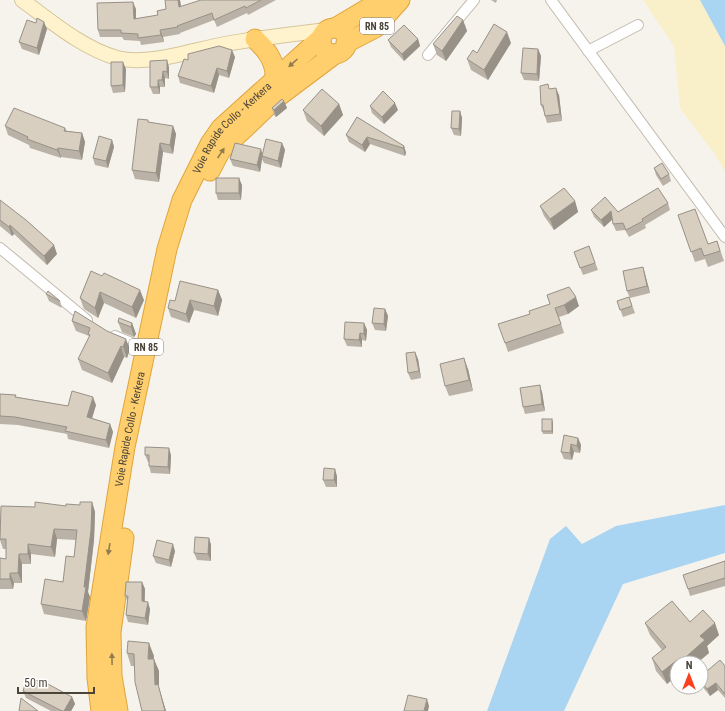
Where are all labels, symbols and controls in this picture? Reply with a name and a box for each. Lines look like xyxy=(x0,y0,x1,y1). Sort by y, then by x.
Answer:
road number: RN 85 xyxy=(360,18,394,34)
one-way arrow xyxy=(288,58,298,67)
street label: Voie Rapide Collo - Kerkera xyxy=(190,80,274,176)
one-way arrow xyxy=(217,147,225,158)
road number: RN 85 xyxy=(129,339,163,355)
street label: Voie Rapide Collo - Kerkera xyxy=(113,371,148,488)
one-way arrow xyxy=(106,543,112,555)
one-way arrow xyxy=(108,653,115,665)
north arrow xyxy=(669,655,709,695)
text: N xyxy=(686,659,693,672)
scale bar xyxy=(18,669,94,695)
text: 50 m xyxy=(24,676,48,690)

